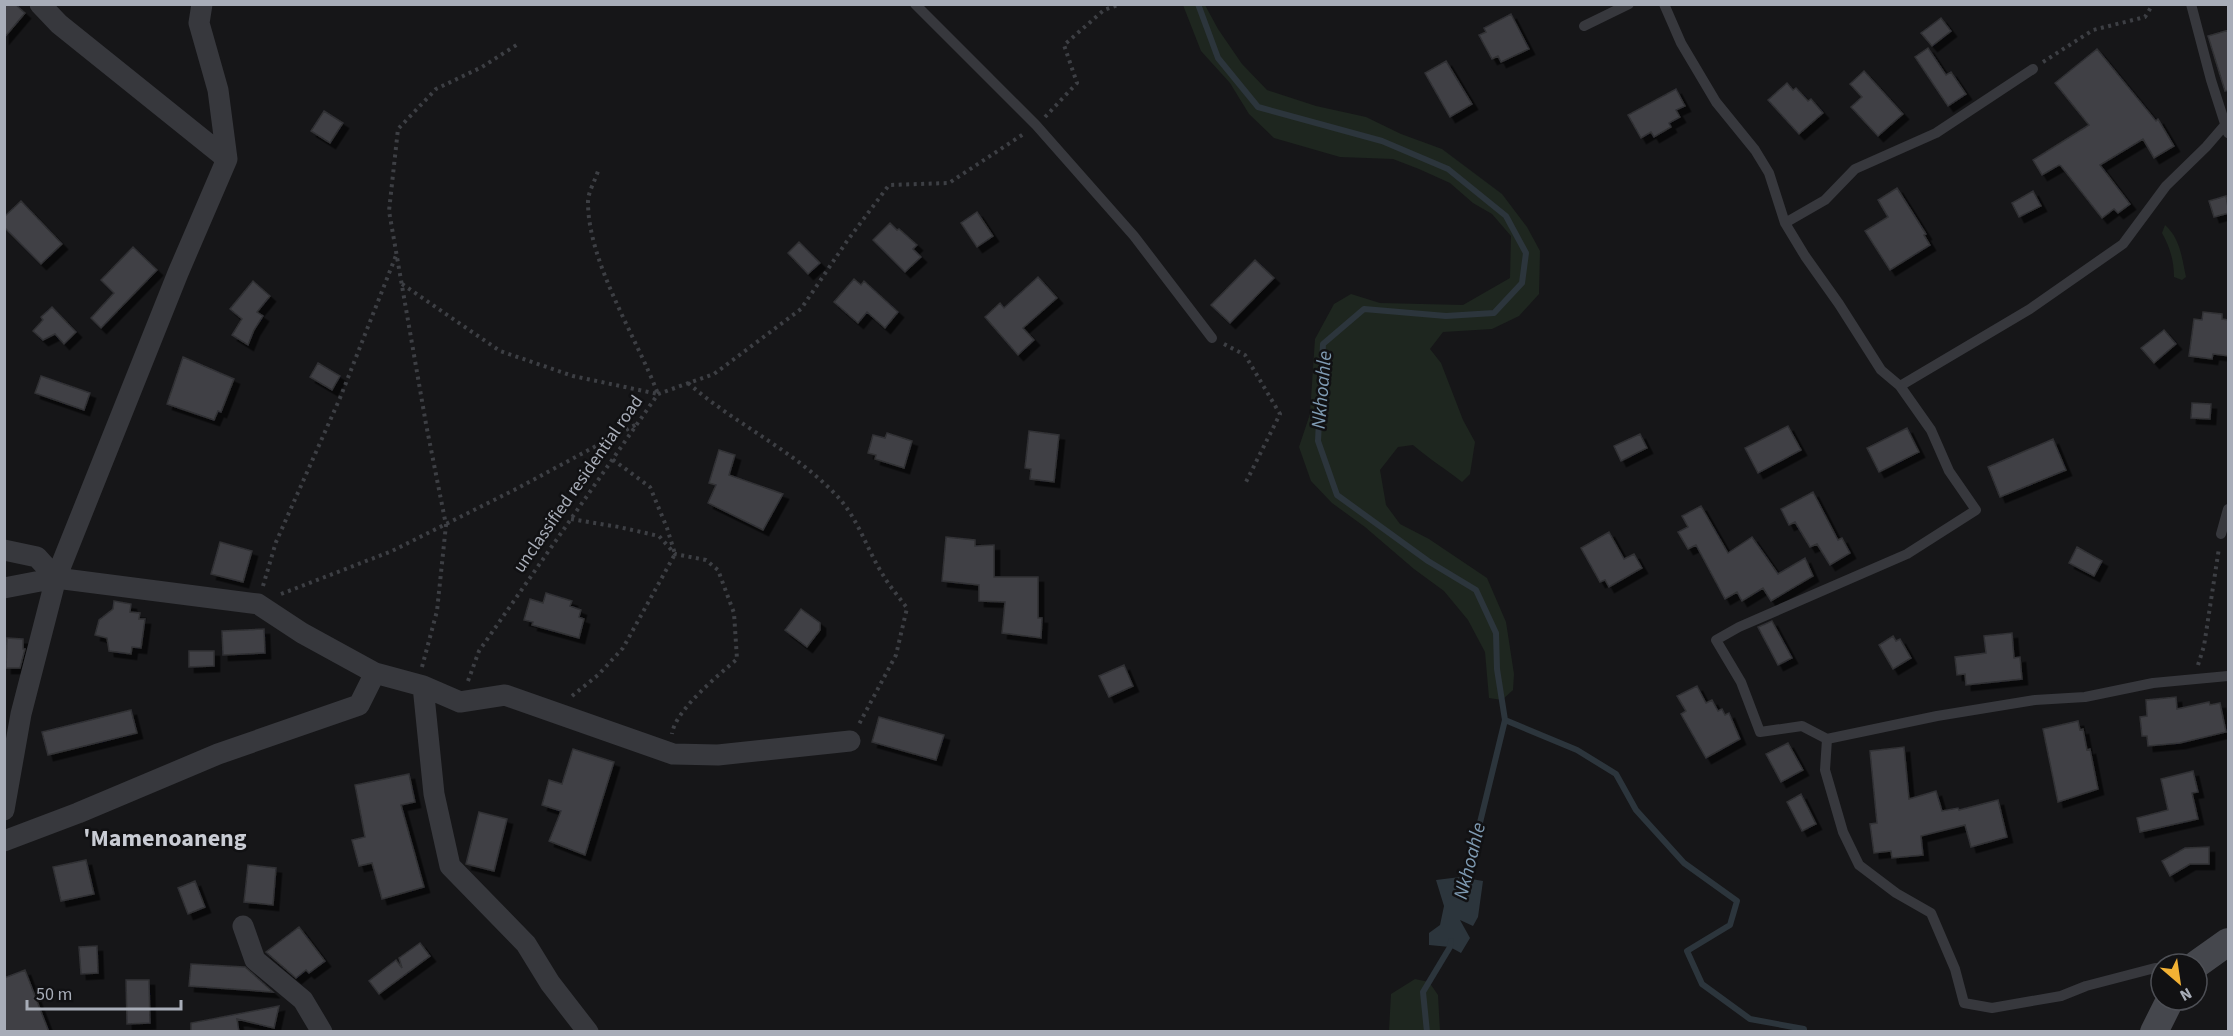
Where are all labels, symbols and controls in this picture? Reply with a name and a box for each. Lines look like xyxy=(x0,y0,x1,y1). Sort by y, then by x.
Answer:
water label: Nkhoahle xyxy=(1305,350,1339,430)
street label: unclassified residential road xyxy=(507,390,649,578)
water label: Nkhoahle xyxy=(1447,820,1493,902)
district label: 'Mamenoaneng xyxy=(83,821,247,856)
north arrow xyxy=(2149,952,2209,1012)
scale bar xyxy=(27,973,182,1011)
text: 50 m xyxy=(36,982,72,1007)
text: N xyxy=(2176,982,2196,1006)

